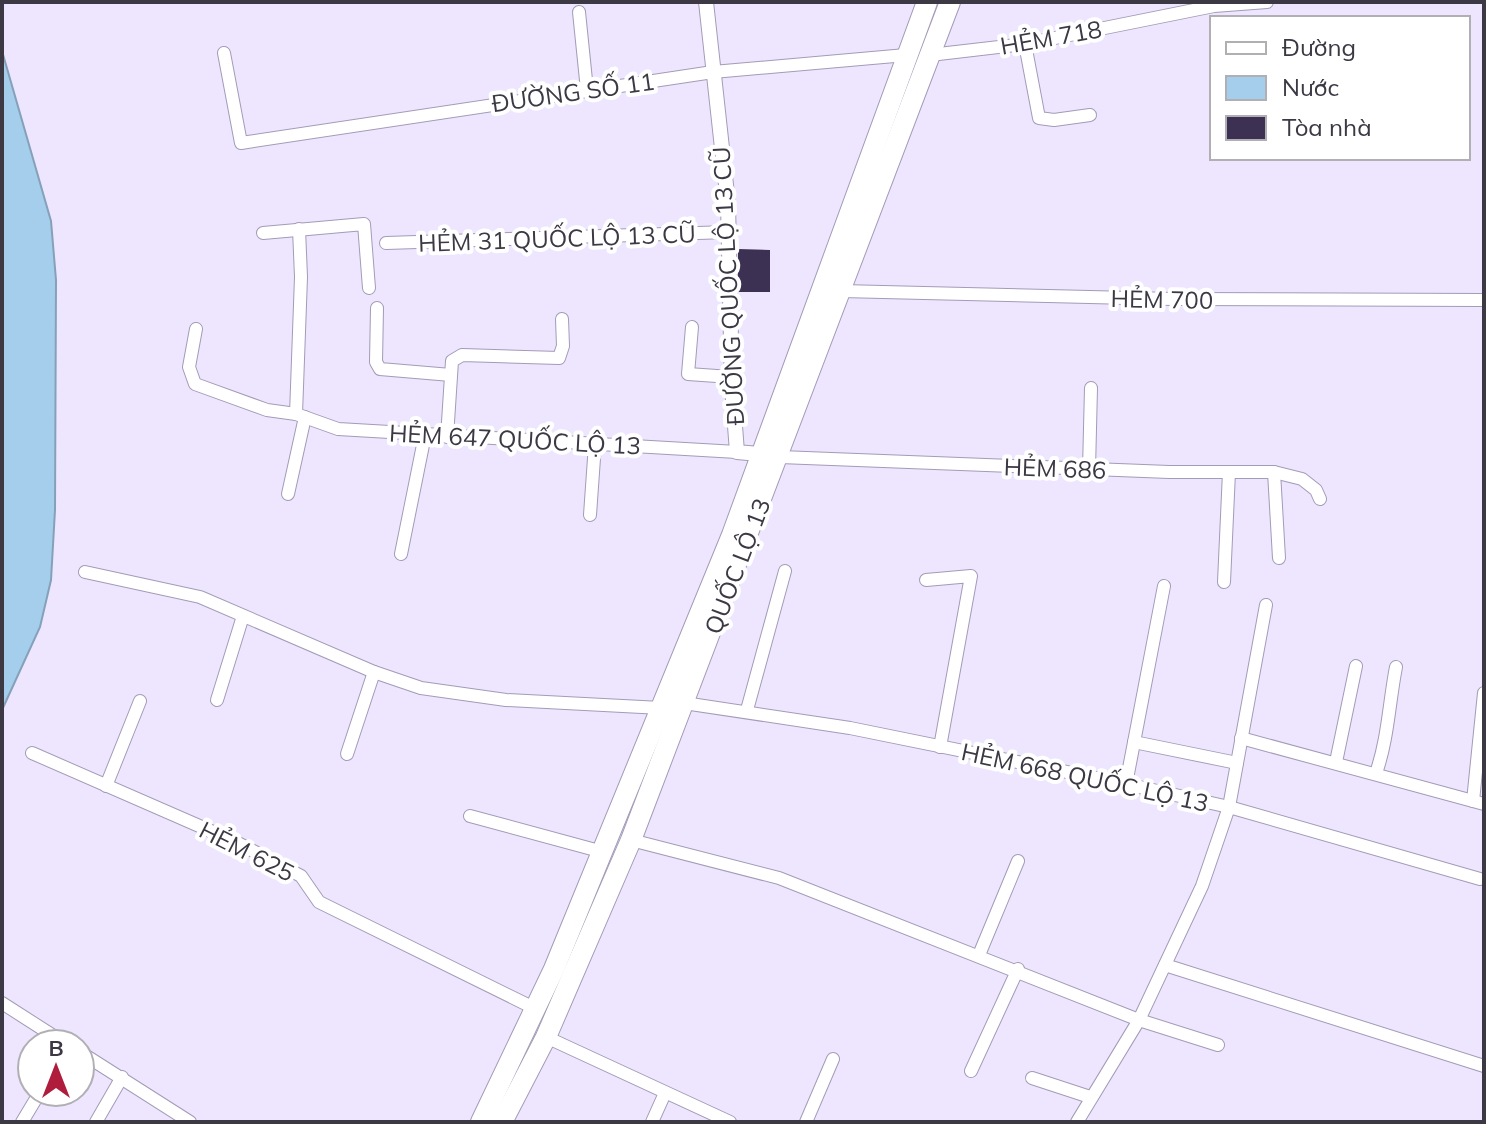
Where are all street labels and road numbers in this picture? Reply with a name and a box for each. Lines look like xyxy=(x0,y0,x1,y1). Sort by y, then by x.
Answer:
street label: HẺM 718 xyxy=(998,13,1104,61)
street label: ĐƯỜNG SỐ 11 xyxy=(490,66,656,118)
street label: ĐƯỜNG QUỐC LỘ 13 CŨ xyxy=(706,146,750,426)
street label: HẺM 31 QUỐC LỘ 13 CŨ xyxy=(418,218,696,258)
street label: HẺM 700 xyxy=(1110,283,1214,315)
street label: HẺM 647 QUỐC LỘ 13 xyxy=(388,417,642,461)
street label: HẺM 686 xyxy=(1003,451,1107,485)
street label: QUỐC LỘ 13 xyxy=(697,494,777,638)
street label: HẺM 668 QUỐC LỘ 13 xyxy=(959,736,1211,818)
street label: HẺM 625 xyxy=(194,814,300,888)

